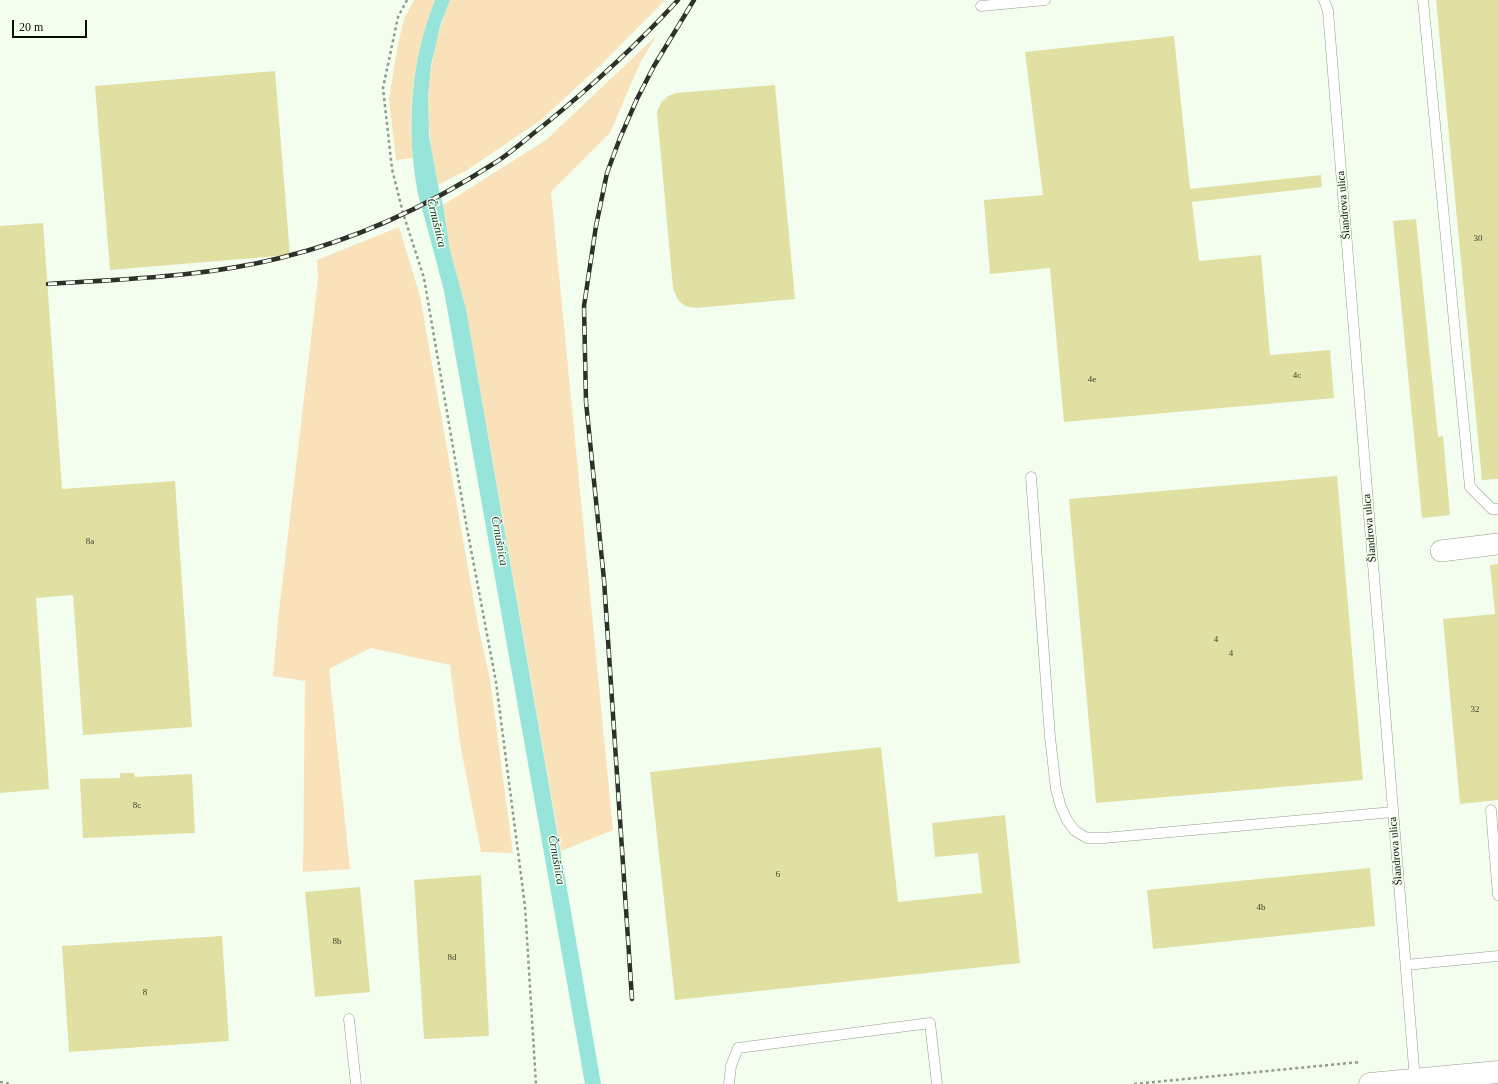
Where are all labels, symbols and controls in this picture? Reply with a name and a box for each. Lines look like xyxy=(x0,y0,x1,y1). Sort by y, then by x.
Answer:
scale bar xyxy=(14,12,89,38)
text: 20 m xyxy=(19,20,43,34)
street label: Šlandrova ulica xyxy=(1334,170,1354,240)
water label: Črnušnica xyxy=(423,197,449,249)
house number: 30 xyxy=(1474,234,1482,244)
house number: 4c xyxy=(1293,371,1301,381)
house number: 4e xyxy=(1088,375,1096,385)
street label: Šlandrova ulica xyxy=(1360,493,1380,563)
water label: Črnušnica xyxy=(488,515,510,567)
house number: 8a xyxy=(86,537,94,547)
house number: 4 xyxy=(1214,635,1218,645)
house number: 4 xyxy=(1229,649,1233,659)
house number: 32 xyxy=(1470,705,1480,715)
house number: 8c xyxy=(133,801,141,811)
street label: Šlandrova ulica xyxy=(1386,816,1406,886)
water label: Črnušnica xyxy=(545,834,567,886)
house number: 6 xyxy=(776,870,780,880)
house number: 4b xyxy=(1256,903,1266,913)
house number: 8b xyxy=(332,937,342,947)
house number: 8d xyxy=(448,953,456,963)
house number: 8 xyxy=(143,988,147,998)

